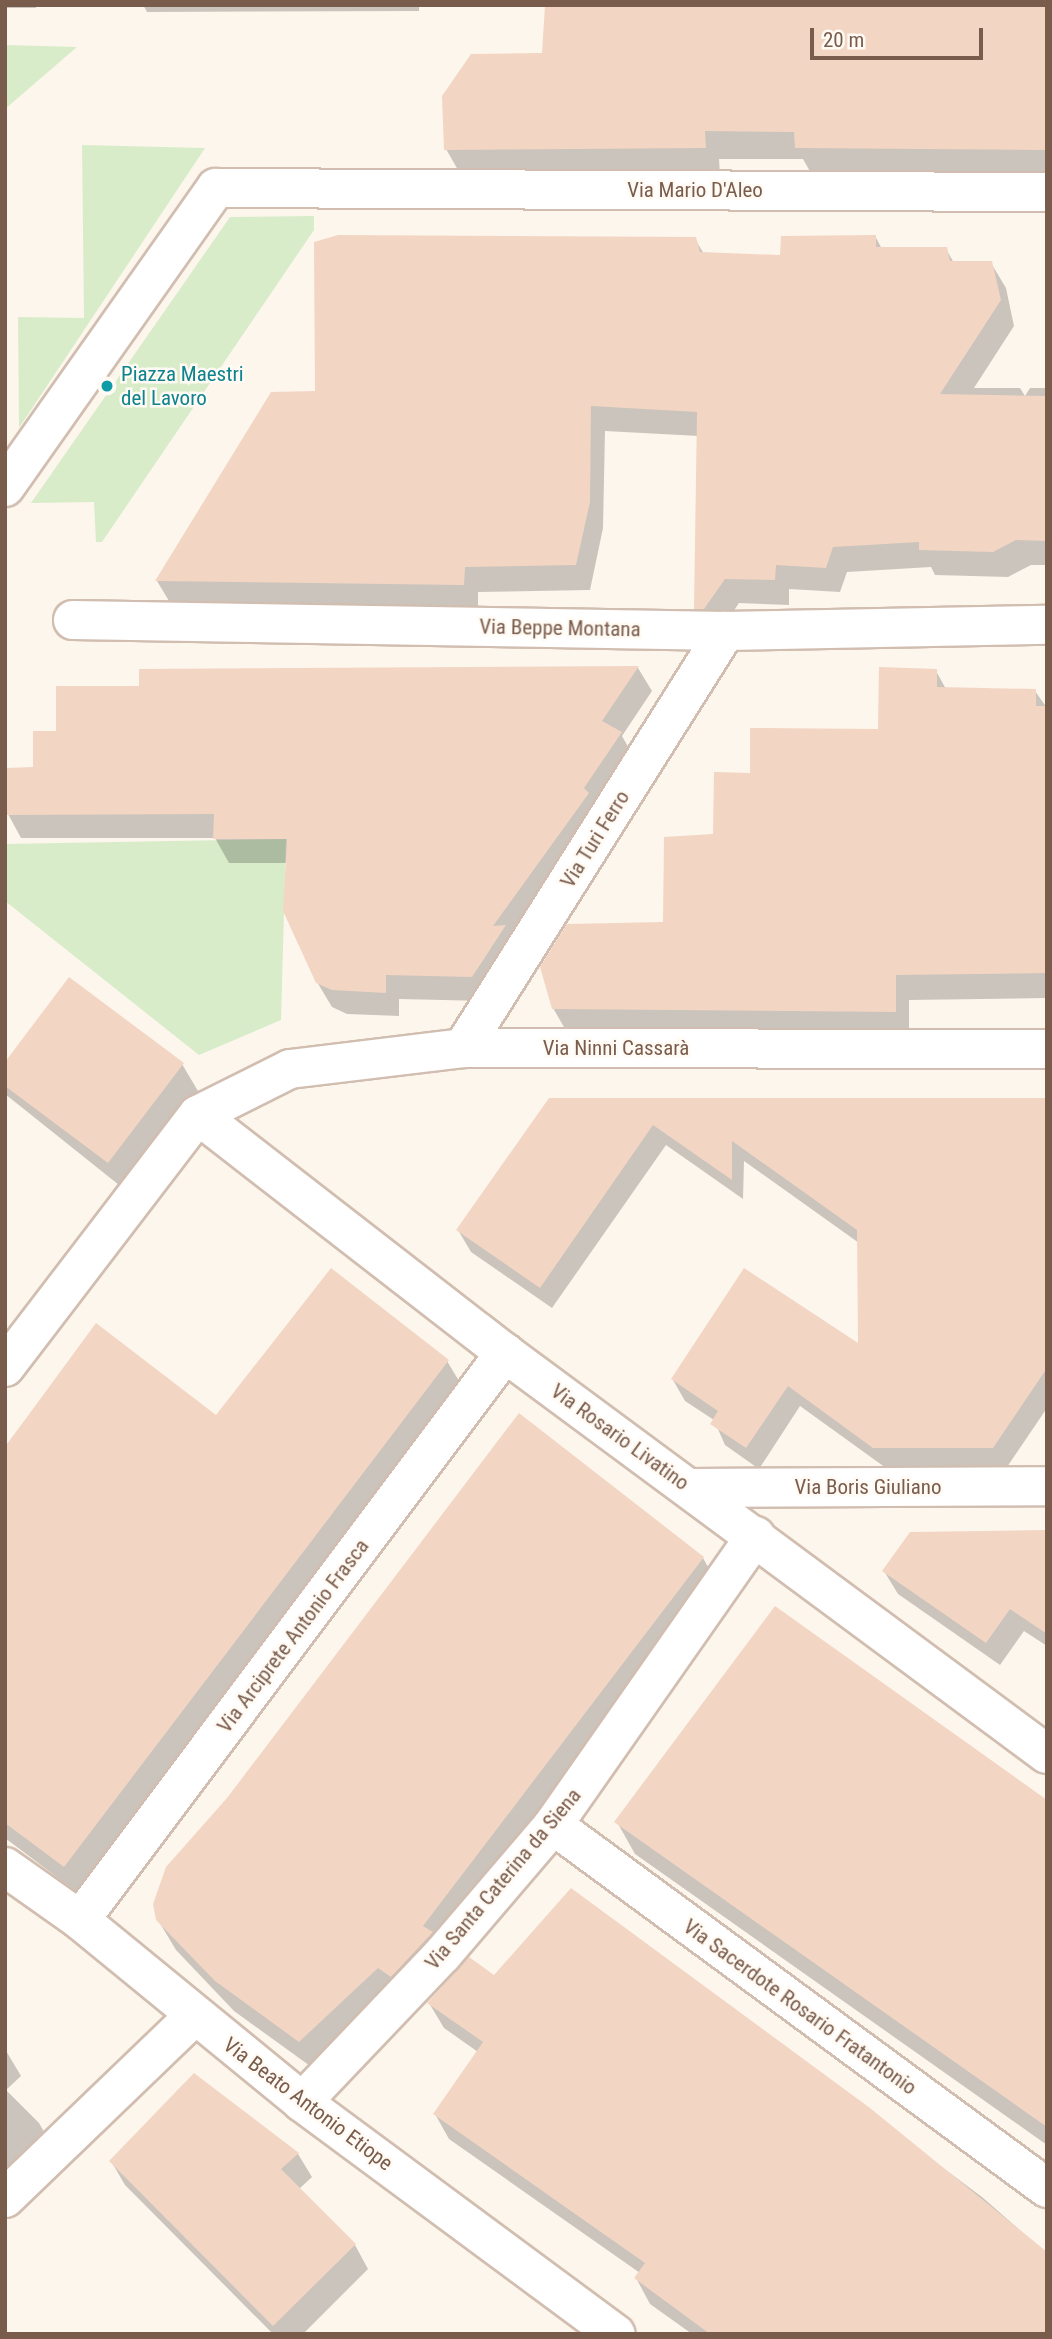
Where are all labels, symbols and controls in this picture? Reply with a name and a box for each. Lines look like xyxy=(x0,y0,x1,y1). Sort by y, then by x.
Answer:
scale bar xyxy=(814,14,987,58)
text: 20 m xyxy=(823,28,864,52)
street label: Via Mario D'Aleo xyxy=(627,177,763,203)
place label: Piazza Maestri del Lavoro xyxy=(121,361,244,411)
marker: Piazza Maestri del Lavoro xyxy=(99,378,115,394)
street label: Via Beppe Montana xyxy=(479,614,641,642)
street label: Via Turi Ferro xyxy=(555,785,635,893)
street label: Via Ninni Cassarà xyxy=(543,1035,689,1061)
street label: Via Rosario Livatino xyxy=(546,1378,694,1496)
street label: Via Boris Giuliano xyxy=(795,1474,941,1500)
street label: Via Arciprete Antonio Frasca xyxy=(212,1534,374,1738)
street label: Via Santa Caterina da Siena xyxy=(420,1783,586,1975)
street label: Via Sacerdote Rosario Fratantonio xyxy=(678,1914,922,2100)
street label: Via Beato Antonio Etiope xyxy=(218,2032,398,2176)

